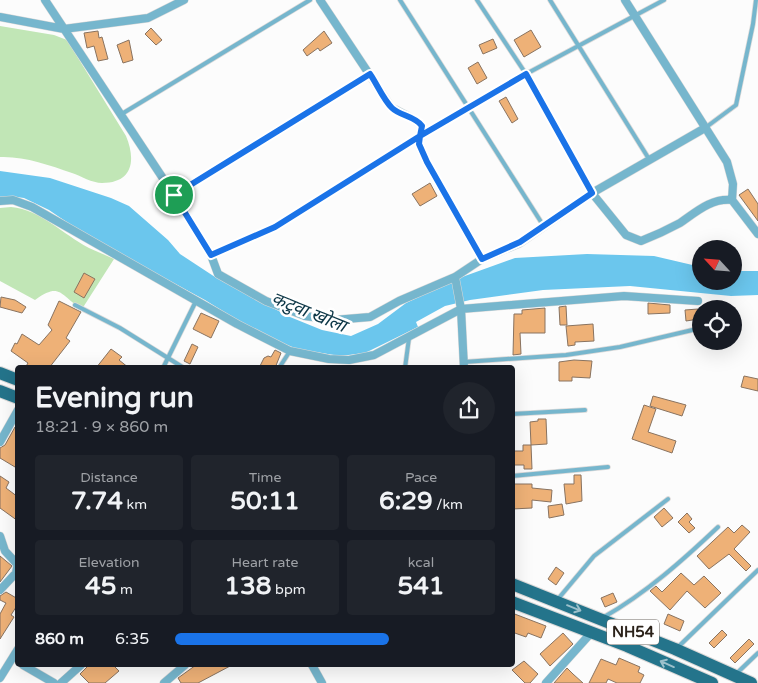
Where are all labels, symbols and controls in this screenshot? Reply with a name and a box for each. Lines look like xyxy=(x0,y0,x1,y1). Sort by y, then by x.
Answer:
pin xyxy=(153,174,195,216)
icon: arrive xyxy=(160,181,188,209)
north arrow xyxy=(692,240,742,290)
map controls xyxy=(692,240,742,350)
water label: कटुवा खोला xyxy=(268,287,353,338)
button: locate xyxy=(692,300,742,350)
text: Evening run xyxy=(35,381,194,415)
button: share xyxy=(443,382,495,434)
text: 18:21 · 9 × 860 m xyxy=(35,417,168,437)
text: Distance xyxy=(80,469,138,486)
text: Time xyxy=(249,469,281,486)
text: Pace xyxy=(405,469,437,486)
text: 7.74 xyxy=(71,486,123,516)
text: 50:11 xyxy=(230,486,300,516)
text: 6:29 xyxy=(379,486,433,516)
text: km xyxy=(123,496,147,513)
text: /km xyxy=(433,496,463,513)
text: Elevation xyxy=(78,554,140,571)
text: Heart rate xyxy=(232,554,298,571)
text: kcal xyxy=(408,554,434,571)
text: 45 xyxy=(85,571,116,601)
text: 138 xyxy=(224,571,271,601)
text: 541 xyxy=(397,571,445,601)
text: m xyxy=(116,581,133,598)
text: bpm xyxy=(271,581,306,598)
one-way arrow xyxy=(566,603,581,613)
road number: NH54 xyxy=(607,620,659,644)
text: 860 m xyxy=(35,629,84,649)
text: 6:35 xyxy=(115,629,149,649)
one-way arrow xyxy=(660,658,675,668)

